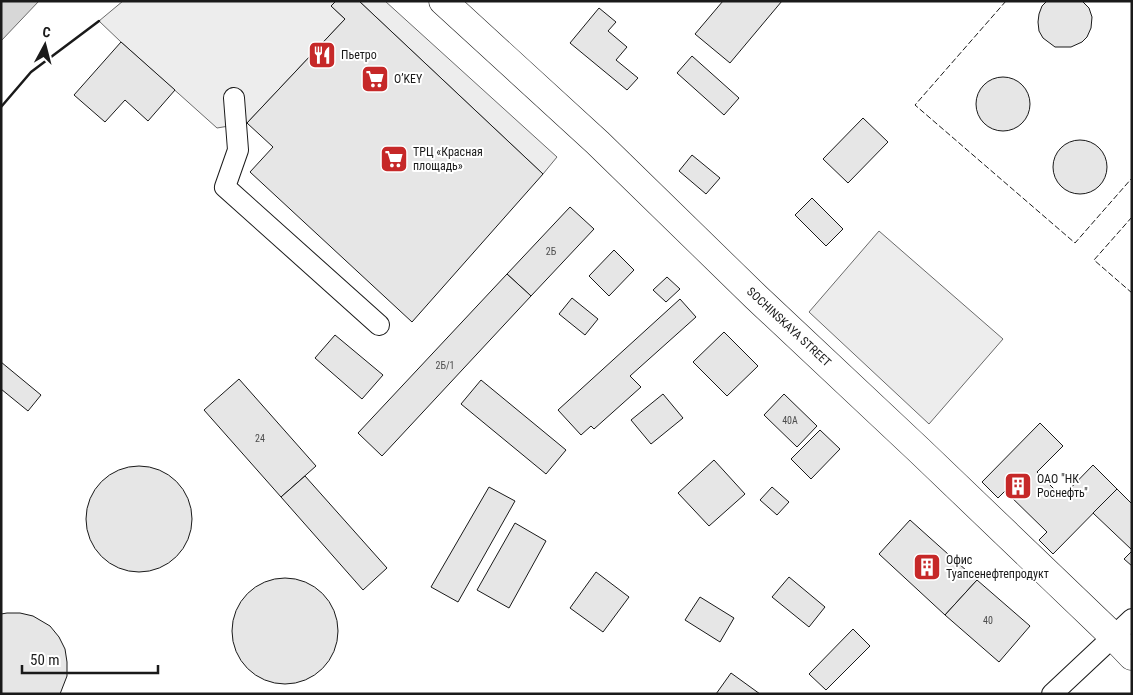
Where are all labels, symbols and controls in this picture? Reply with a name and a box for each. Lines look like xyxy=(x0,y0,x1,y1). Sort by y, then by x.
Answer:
north arrow xyxy=(20,20,70,70)
text: С xyxy=(42,24,52,41)
restaurant icon: Пьетро xyxy=(307,40,337,70)
place label: Пьетро xyxy=(341,48,377,62)
supermarket icon: O’KEY xyxy=(360,64,390,94)
place label: O’KEY xyxy=(394,72,423,86)
supermarket icon: ТРЦ «Красная площадь» xyxy=(379,144,409,174)
place label: ТРЦ «Красная площадь» xyxy=(413,145,483,173)
house number: 2Б xyxy=(546,246,557,257)
street label: SOCHINSKAYA STREET xyxy=(744,284,834,370)
house number: 2Б/1 xyxy=(435,360,455,371)
house number: 40А xyxy=(782,415,798,426)
house number: 24 xyxy=(255,433,265,444)
building icon: ОАО "НК Роснефть" xyxy=(1003,471,1033,501)
place label: ОАО "НК Роснефть" xyxy=(1037,472,1088,500)
building icon: Офис Туапсенефтепродукт xyxy=(912,552,942,582)
place label: Офис Туапсенефтепродукт xyxy=(946,553,1049,581)
house number: 40 xyxy=(983,615,993,626)
scale bar xyxy=(22,642,159,674)
text: 50 m xyxy=(30,651,60,669)

